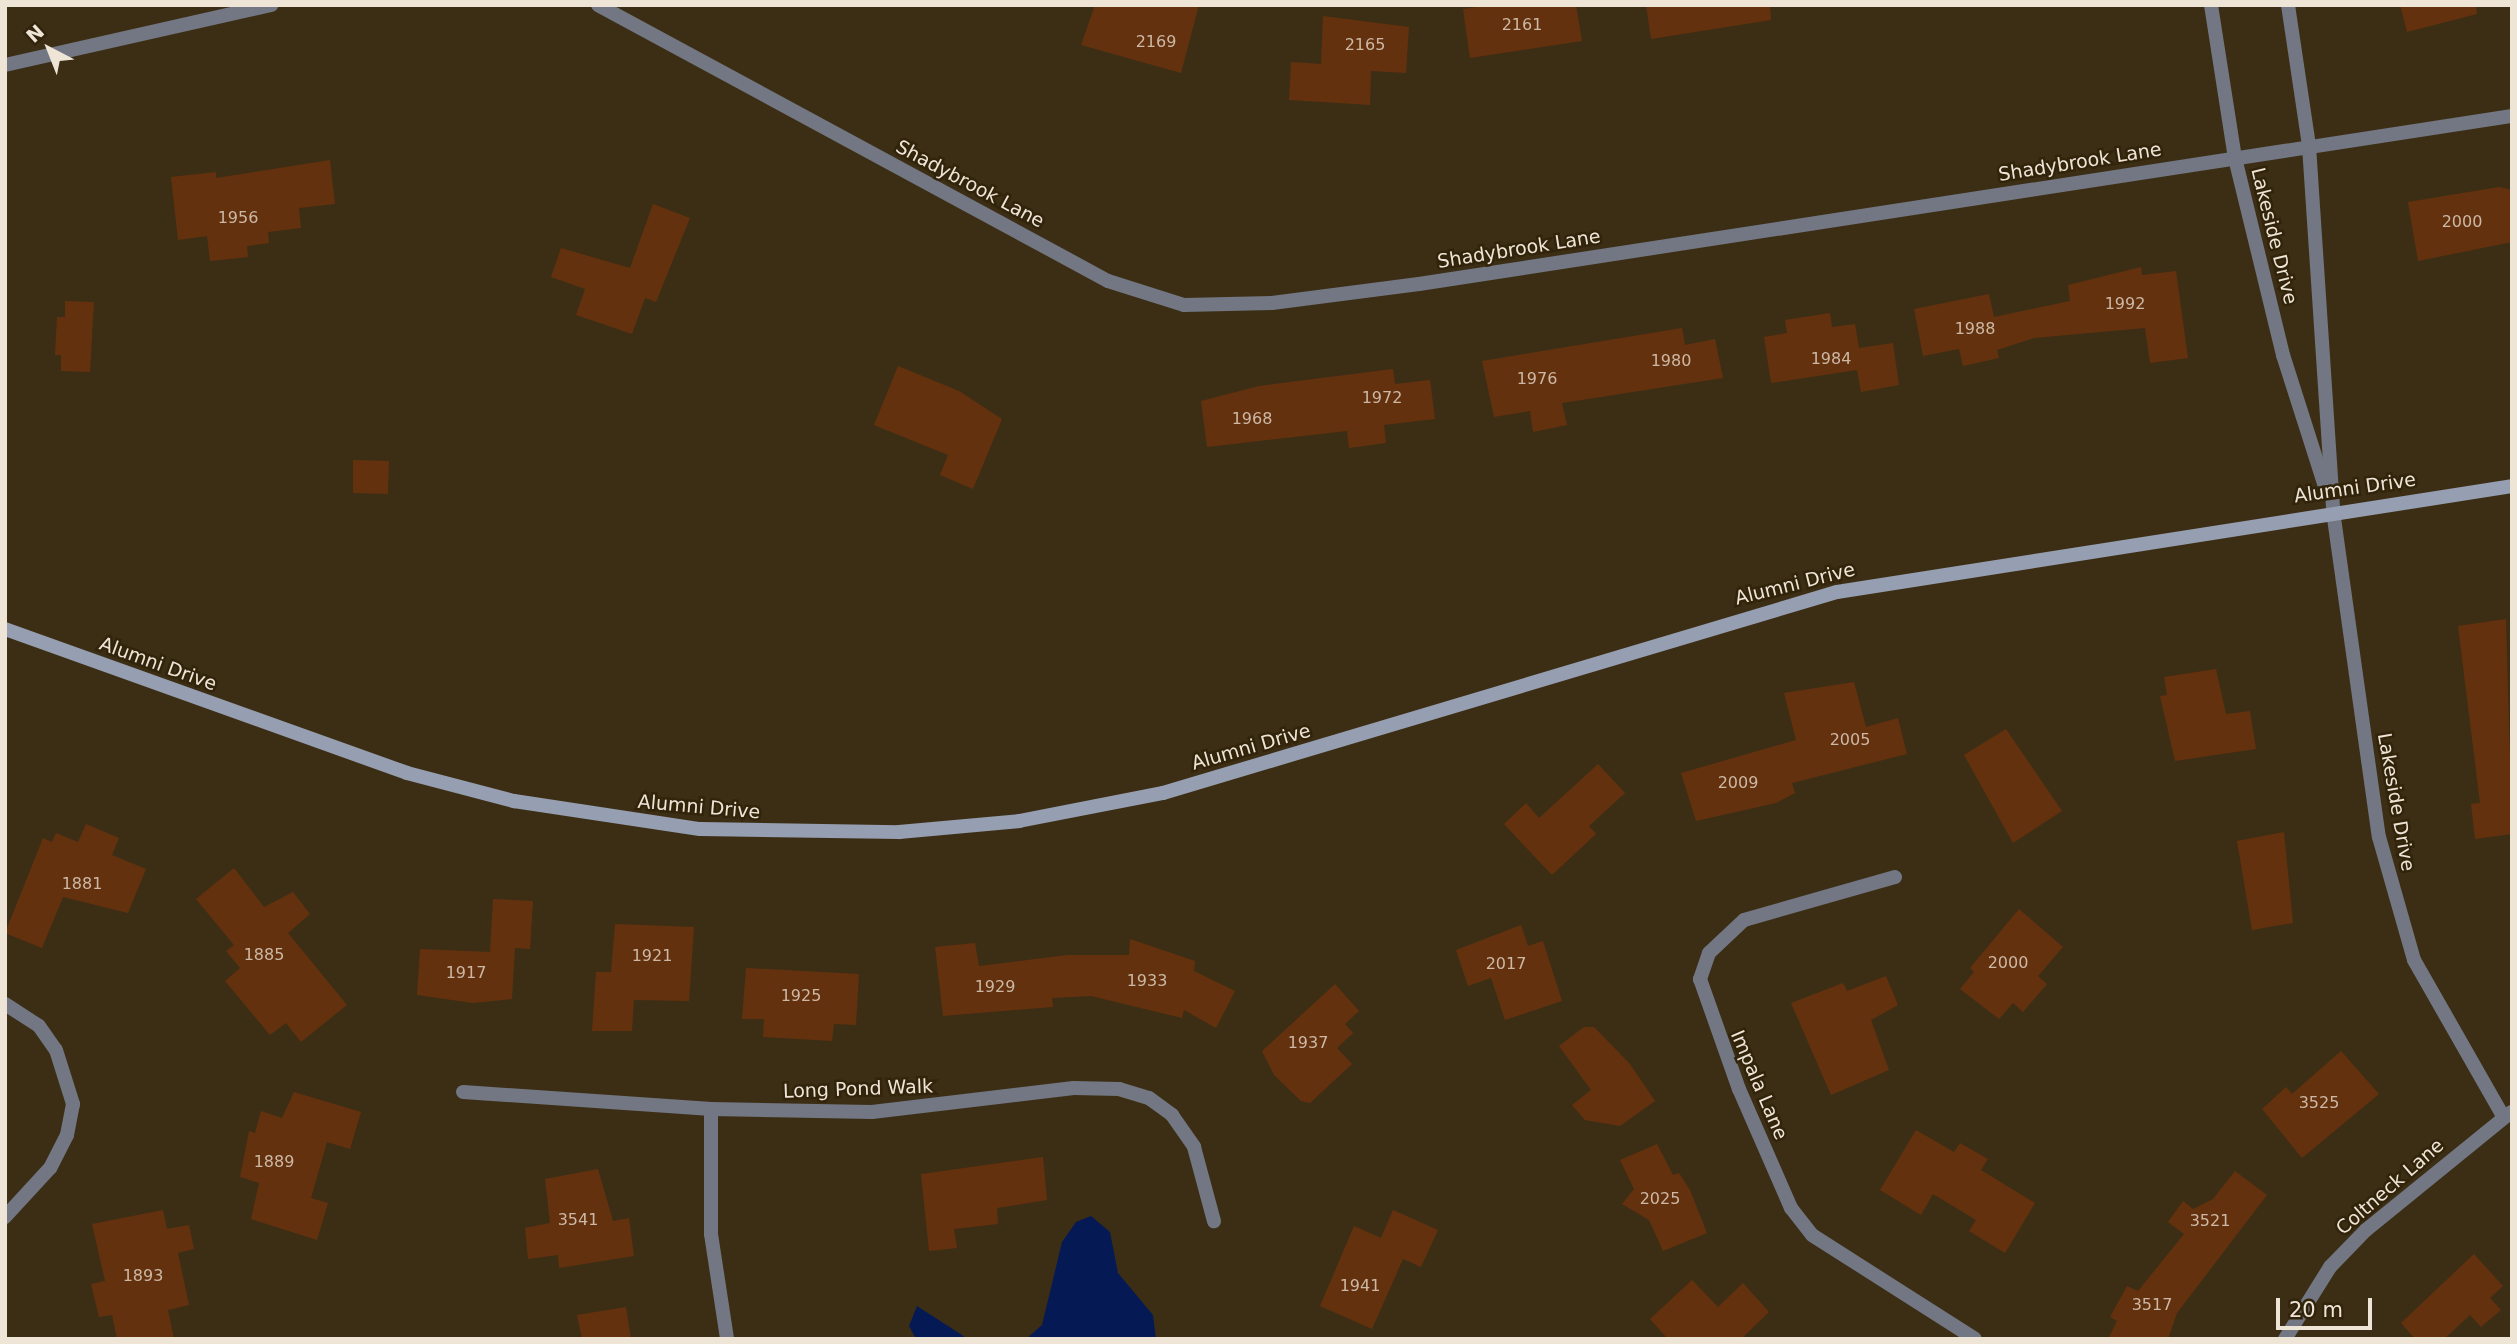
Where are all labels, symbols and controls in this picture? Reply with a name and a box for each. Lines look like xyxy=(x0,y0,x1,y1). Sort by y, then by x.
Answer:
north arrow xyxy=(14,14,84,84)
house number: 2161 xyxy=(1502,15,1542,35)
text: N xyxy=(22,20,48,47)
house number: 2169 xyxy=(1136,32,1176,52)
house number: 2165 xyxy=(1345,35,1385,55)
street label: Shadybrook Lane xyxy=(892,135,1048,233)
street label: Shadybrook Lane xyxy=(1997,138,2163,186)
street label: Lakeside Drive xyxy=(2246,165,2302,307)
house number: 1956 xyxy=(218,208,258,228)
house number: 2000 xyxy=(2442,212,2482,232)
street label: Shadybrook Lane xyxy=(1436,225,1602,273)
house number: 1992 xyxy=(2105,294,2145,314)
house number: 1988 xyxy=(1955,319,1995,339)
house number: 1984 xyxy=(1811,349,1851,369)
house number: 1980 xyxy=(1651,351,1691,371)
house number: 1976 xyxy=(1517,369,1557,389)
house number: 1972 xyxy=(1362,388,1402,408)
house number: 1968 xyxy=(1232,409,1272,429)
street label: Alumni Drive xyxy=(2293,468,2417,508)
street label: Alumni Drive xyxy=(1733,558,1857,610)
street label: Alumni Drive xyxy=(96,632,220,696)
street label: Alumni Drive xyxy=(1189,719,1313,775)
house number: 2005 xyxy=(1830,730,1870,750)
street label: Lakeside Drive xyxy=(2373,731,2419,873)
house number: 2009 xyxy=(1718,773,1758,793)
street label: Alumni Drive xyxy=(637,790,761,824)
house number: 1881 xyxy=(62,874,102,894)
house number: 1885 xyxy=(244,945,284,965)
house number: 1921 xyxy=(632,946,672,966)
house number: 2000 xyxy=(1988,953,2028,973)
house number: 2017 xyxy=(1486,954,1526,974)
house number: 1917 xyxy=(446,963,486,983)
house number: 1933 xyxy=(1127,971,1167,991)
house number: 1929 xyxy=(975,977,1015,997)
house number: 1925 xyxy=(781,986,821,1006)
street label: Impala Lane xyxy=(1726,1027,1792,1143)
house number: 1937 xyxy=(1288,1033,1328,1053)
street label: Long Pond Walk xyxy=(783,1075,933,1103)
house number: 3525 xyxy=(2299,1093,2339,1113)
street label: Coltneck Lane xyxy=(2332,1134,2448,1240)
house number: 1889 xyxy=(254,1152,294,1172)
house number: 2025 xyxy=(1640,1189,1680,1209)
house number: 3541 xyxy=(558,1210,598,1230)
house number: 3521 xyxy=(2190,1211,2230,1231)
house number: 1893 xyxy=(123,1266,163,1286)
house number: 1941 xyxy=(1340,1276,1380,1296)
scale bar xyxy=(2279,1284,2375,1328)
house number: 3517 xyxy=(2132,1295,2172,1315)
text: 20 m xyxy=(2289,1298,2343,1322)

